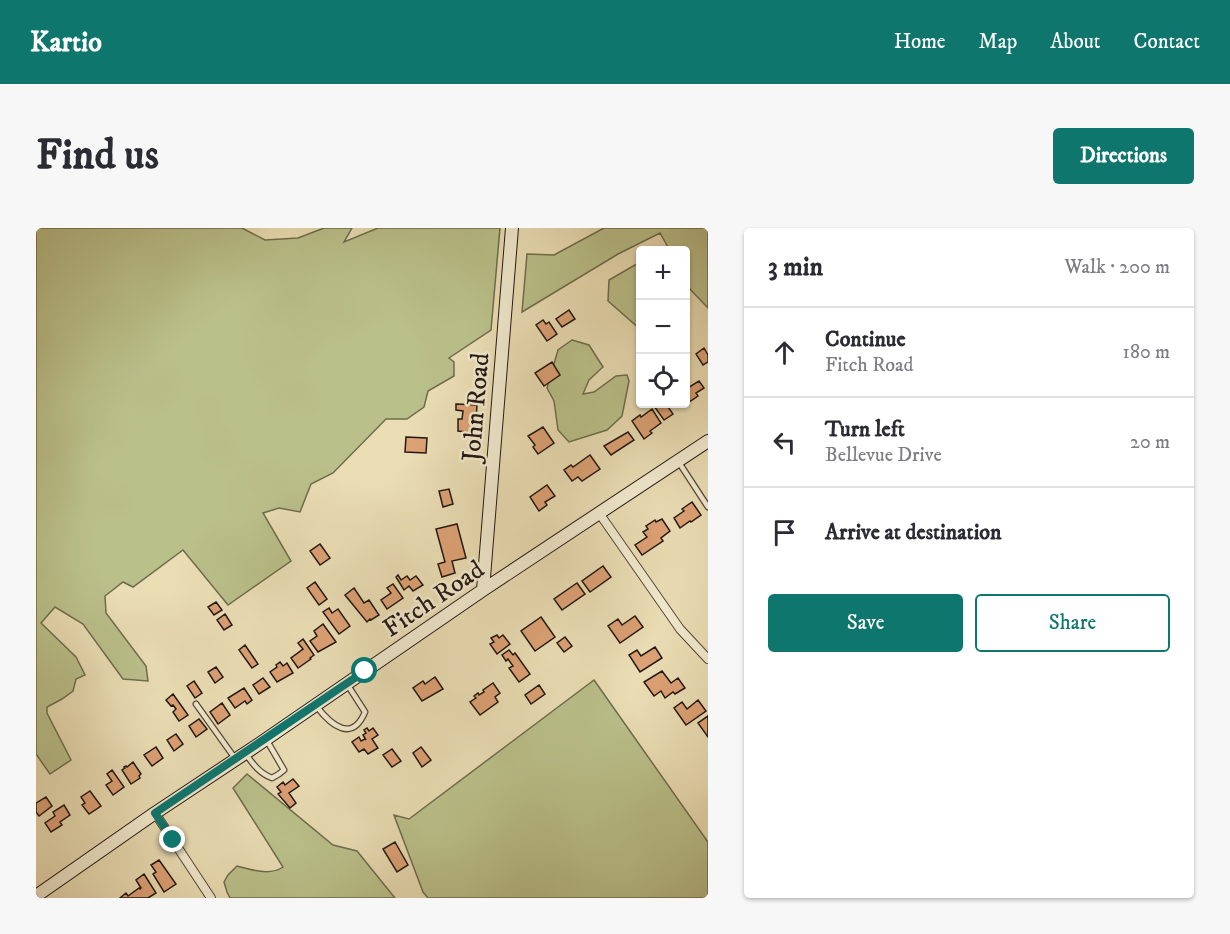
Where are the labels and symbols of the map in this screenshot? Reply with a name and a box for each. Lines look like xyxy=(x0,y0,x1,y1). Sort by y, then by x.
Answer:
street label: John Road xyxy=(455,351,498,465)
street label: Fitch Road xyxy=(377,553,491,645)
route start xyxy=(351,657,377,683)
route end xyxy=(159,826,185,852)

